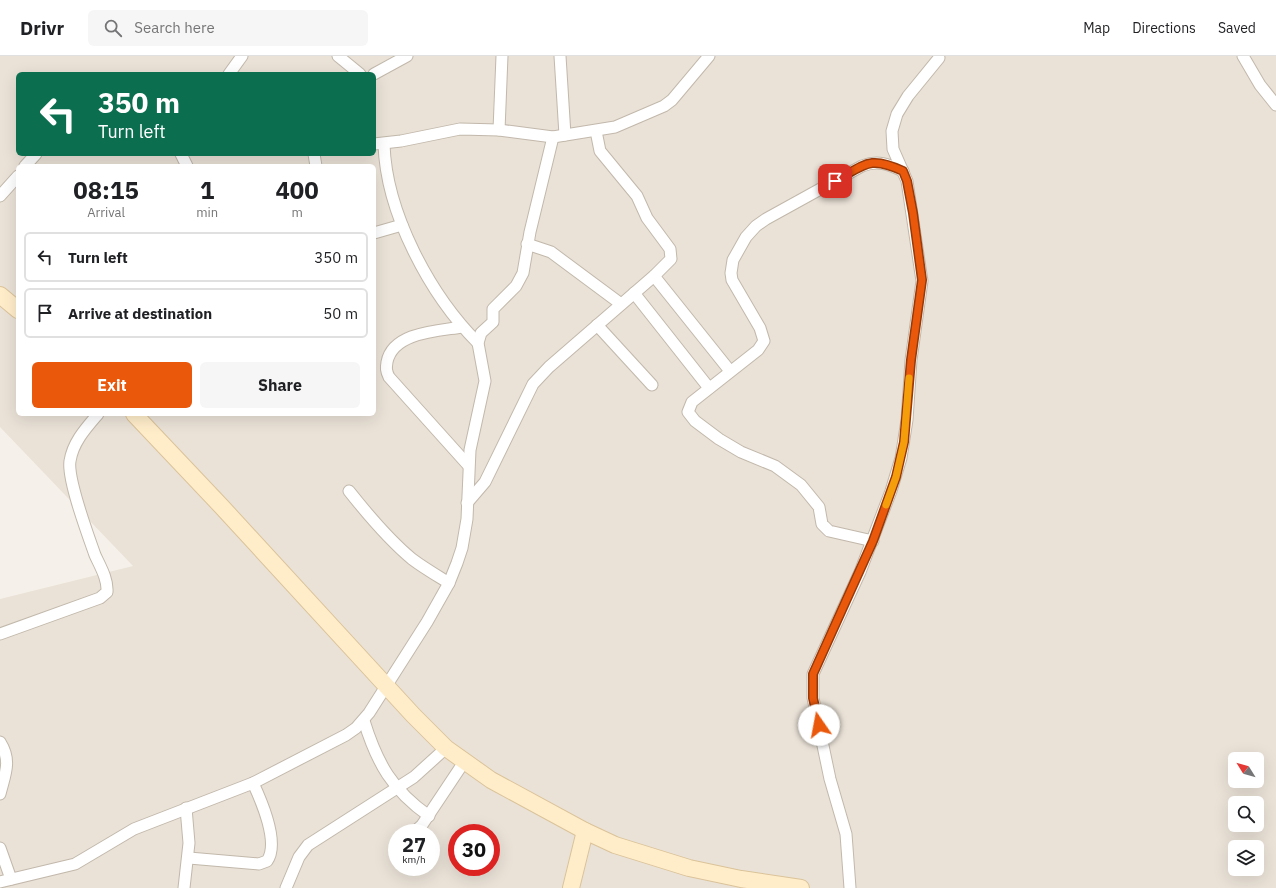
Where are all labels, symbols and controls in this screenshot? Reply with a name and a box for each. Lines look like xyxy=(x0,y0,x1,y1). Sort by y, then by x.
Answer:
search box xyxy=(88,10,368,46)
text: Drivr xyxy=(20,16,64,40)
icon: search xyxy=(102,17,124,39)
text: Search here xyxy=(134,18,215,37)
text: Map xyxy=(1083,19,1110,37)
text: Directions xyxy=(1132,19,1196,37)
text: Saved xyxy=(1218,19,1256,37)
text: 350 m xyxy=(98,84,180,121)
icon: left xyxy=(32,88,84,140)
text: Turn left xyxy=(98,120,166,143)
pin xyxy=(818,164,852,198)
icon: arrive xyxy=(824,170,846,192)
text: 08:15 xyxy=(73,174,139,206)
text: 1 xyxy=(200,174,214,206)
text: 400 xyxy=(275,174,319,206)
text: Arrival xyxy=(87,204,125,221)
text: min xyxy=(196,204,218,221)
text: m xyxy=(291,204,303,221)
icon: left xyxy=(34,246,56,268)
text: Turn left xyxy=(68,248,128,267)
text: 350 m xyxy=(314,248,358,267)
icon: arrive xyxy=(34,302,56,324)
text: Arrive at destination xyxy=(68,304,212,323)
text: 50 m xyxy=(323,304,358,323)
button: Exit xyxy=(32,362,192,408)
button: Share xyxy=(200,362,360,408)
position arrow xyxy=(798,704,840,746)
north arrow xyxy=(1228,752,1264,788)
map controls xyxy=(1228,752,1264,876)
button: search xyxy=(1228,796,1264,832)
speed limit sign: 30 xyxy=(448,824,500,876)
text: 27 xyxy=(402,831,426,858)
button: layers xyxy=(1228,840,1264,876)
text: km/h xyxy=(402,853,426,866)

